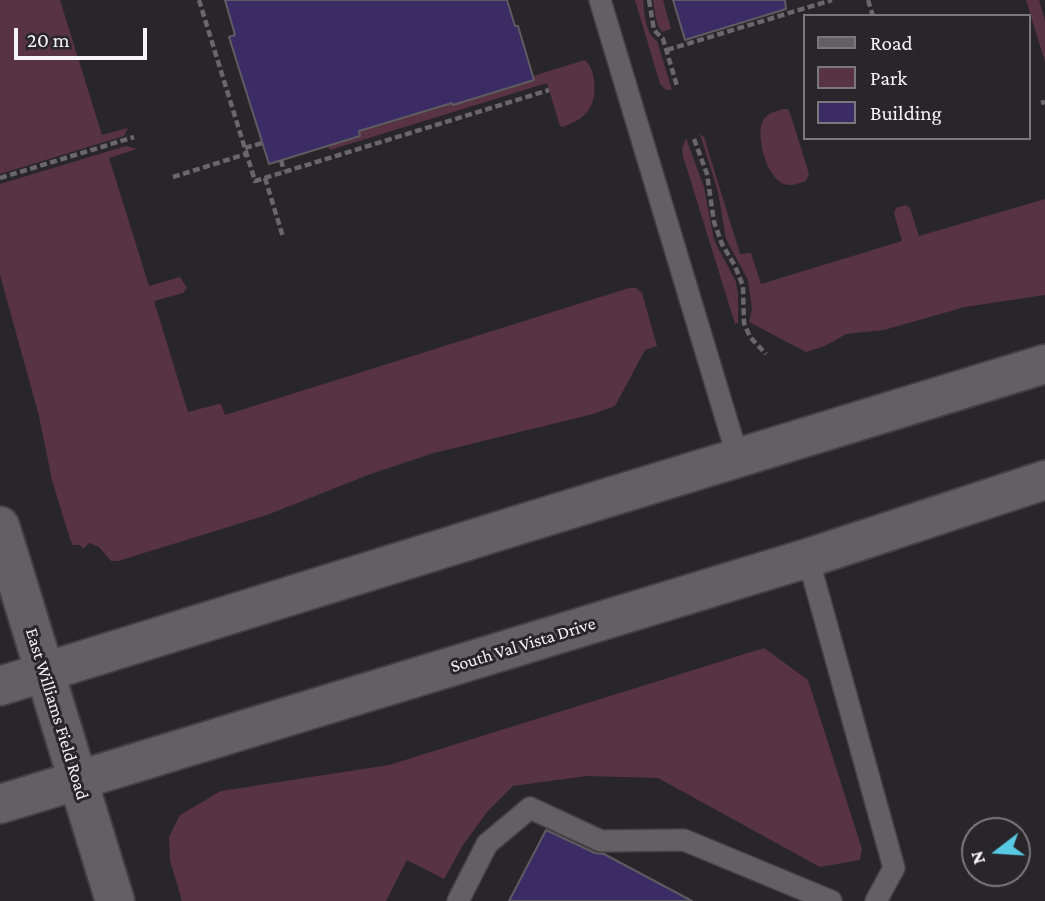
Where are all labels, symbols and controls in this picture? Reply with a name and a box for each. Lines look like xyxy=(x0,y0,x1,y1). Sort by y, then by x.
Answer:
scale bar xyxy=(18,14,150,58)
legend xyxy=(804,14,1031,140)
text: 20 m xyxy=(27,28,70,52)
text: Road xyxy=(870,31,913,55)
text: Park xyxy=(870,66,907,90)
text: Building xyxy=(870,101,942,125)
street label: South Val Vista Drive xyxy=(448,613,598,677)
street label: East Williams Field Road xyxy=(21,626,93,802)
north arrow xyxy=(961,817,1031,887)
text: N xyxy=(965,848,989,867)

